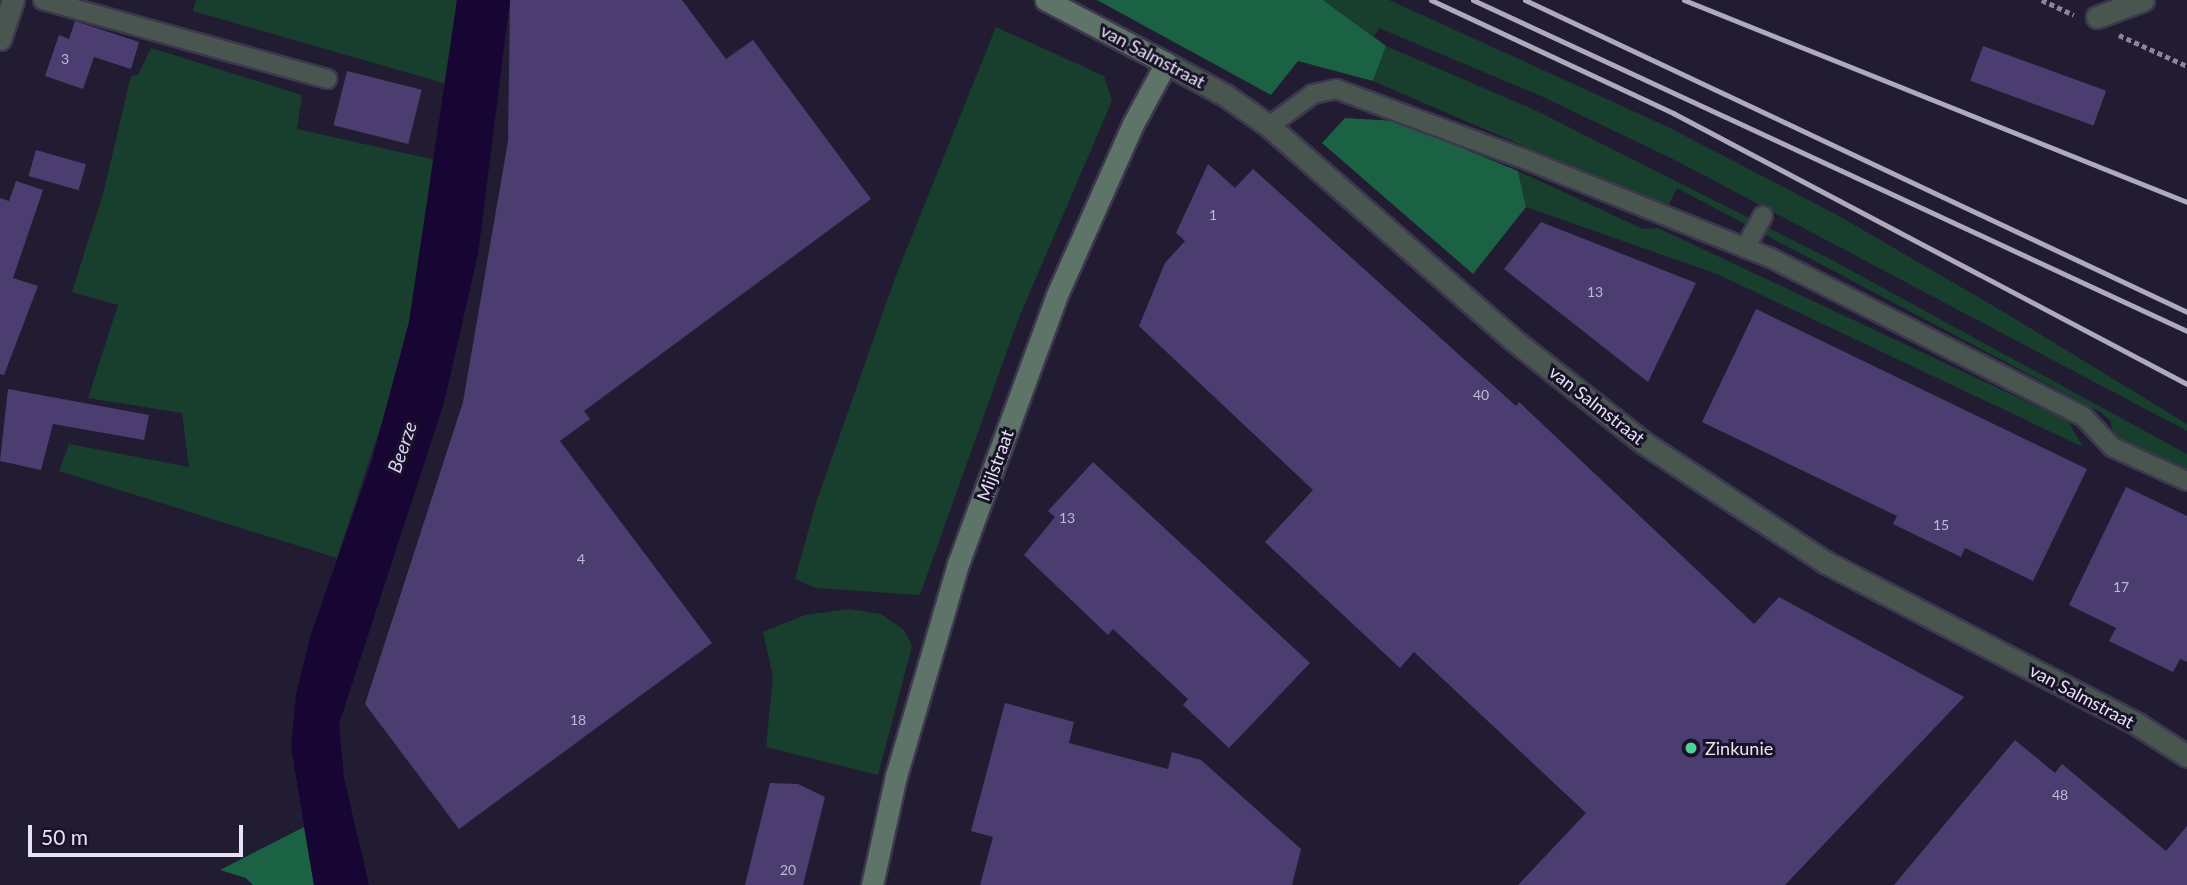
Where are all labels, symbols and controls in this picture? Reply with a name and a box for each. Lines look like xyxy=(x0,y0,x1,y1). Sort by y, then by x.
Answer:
street label: van Salmstraat xyxy=(1097,19,1209,93)
house number: 3 xyxy=(61,51,69,67)
house number: 1 xyxy=(1209,207,1217,223)
house number: 13 xyxy=(1587,284,1603,300)
street label: van Salmstraat xyxy=(1545,361,1649,449)
house number: 40 xyxy=(1473,387,1489,403)
water label: Beerze xyxy=(383,418,421,476)
street label: Mijlstraat xyxy=(972,426,1018,504)
house number: 13 xyxy=(1059,510,1075,526)
house number: 15 xyxy=(1933,517,1949,533)
house number: 4 xyxy=(577,551,585,567)
house number: 17 xyxy=(2113,579,2129,595)
street label: van Salmstraat xyxy=(2026,659,2138,733)
house number: 18 xyxy=(570,712,586,728)
place label: Zinkunie xyxy=(1705,737,1773,759)
marker: Zinkunie xyxy=(1683,740,1699,756)
house number: 48 xyxy=(2052,787,2068,803)
scale bar xyxy=(32,812,247,856)
text: 50 m xyxy=(41,824,88,849)
house number: 20 xyxy=(780,862,796,878)

